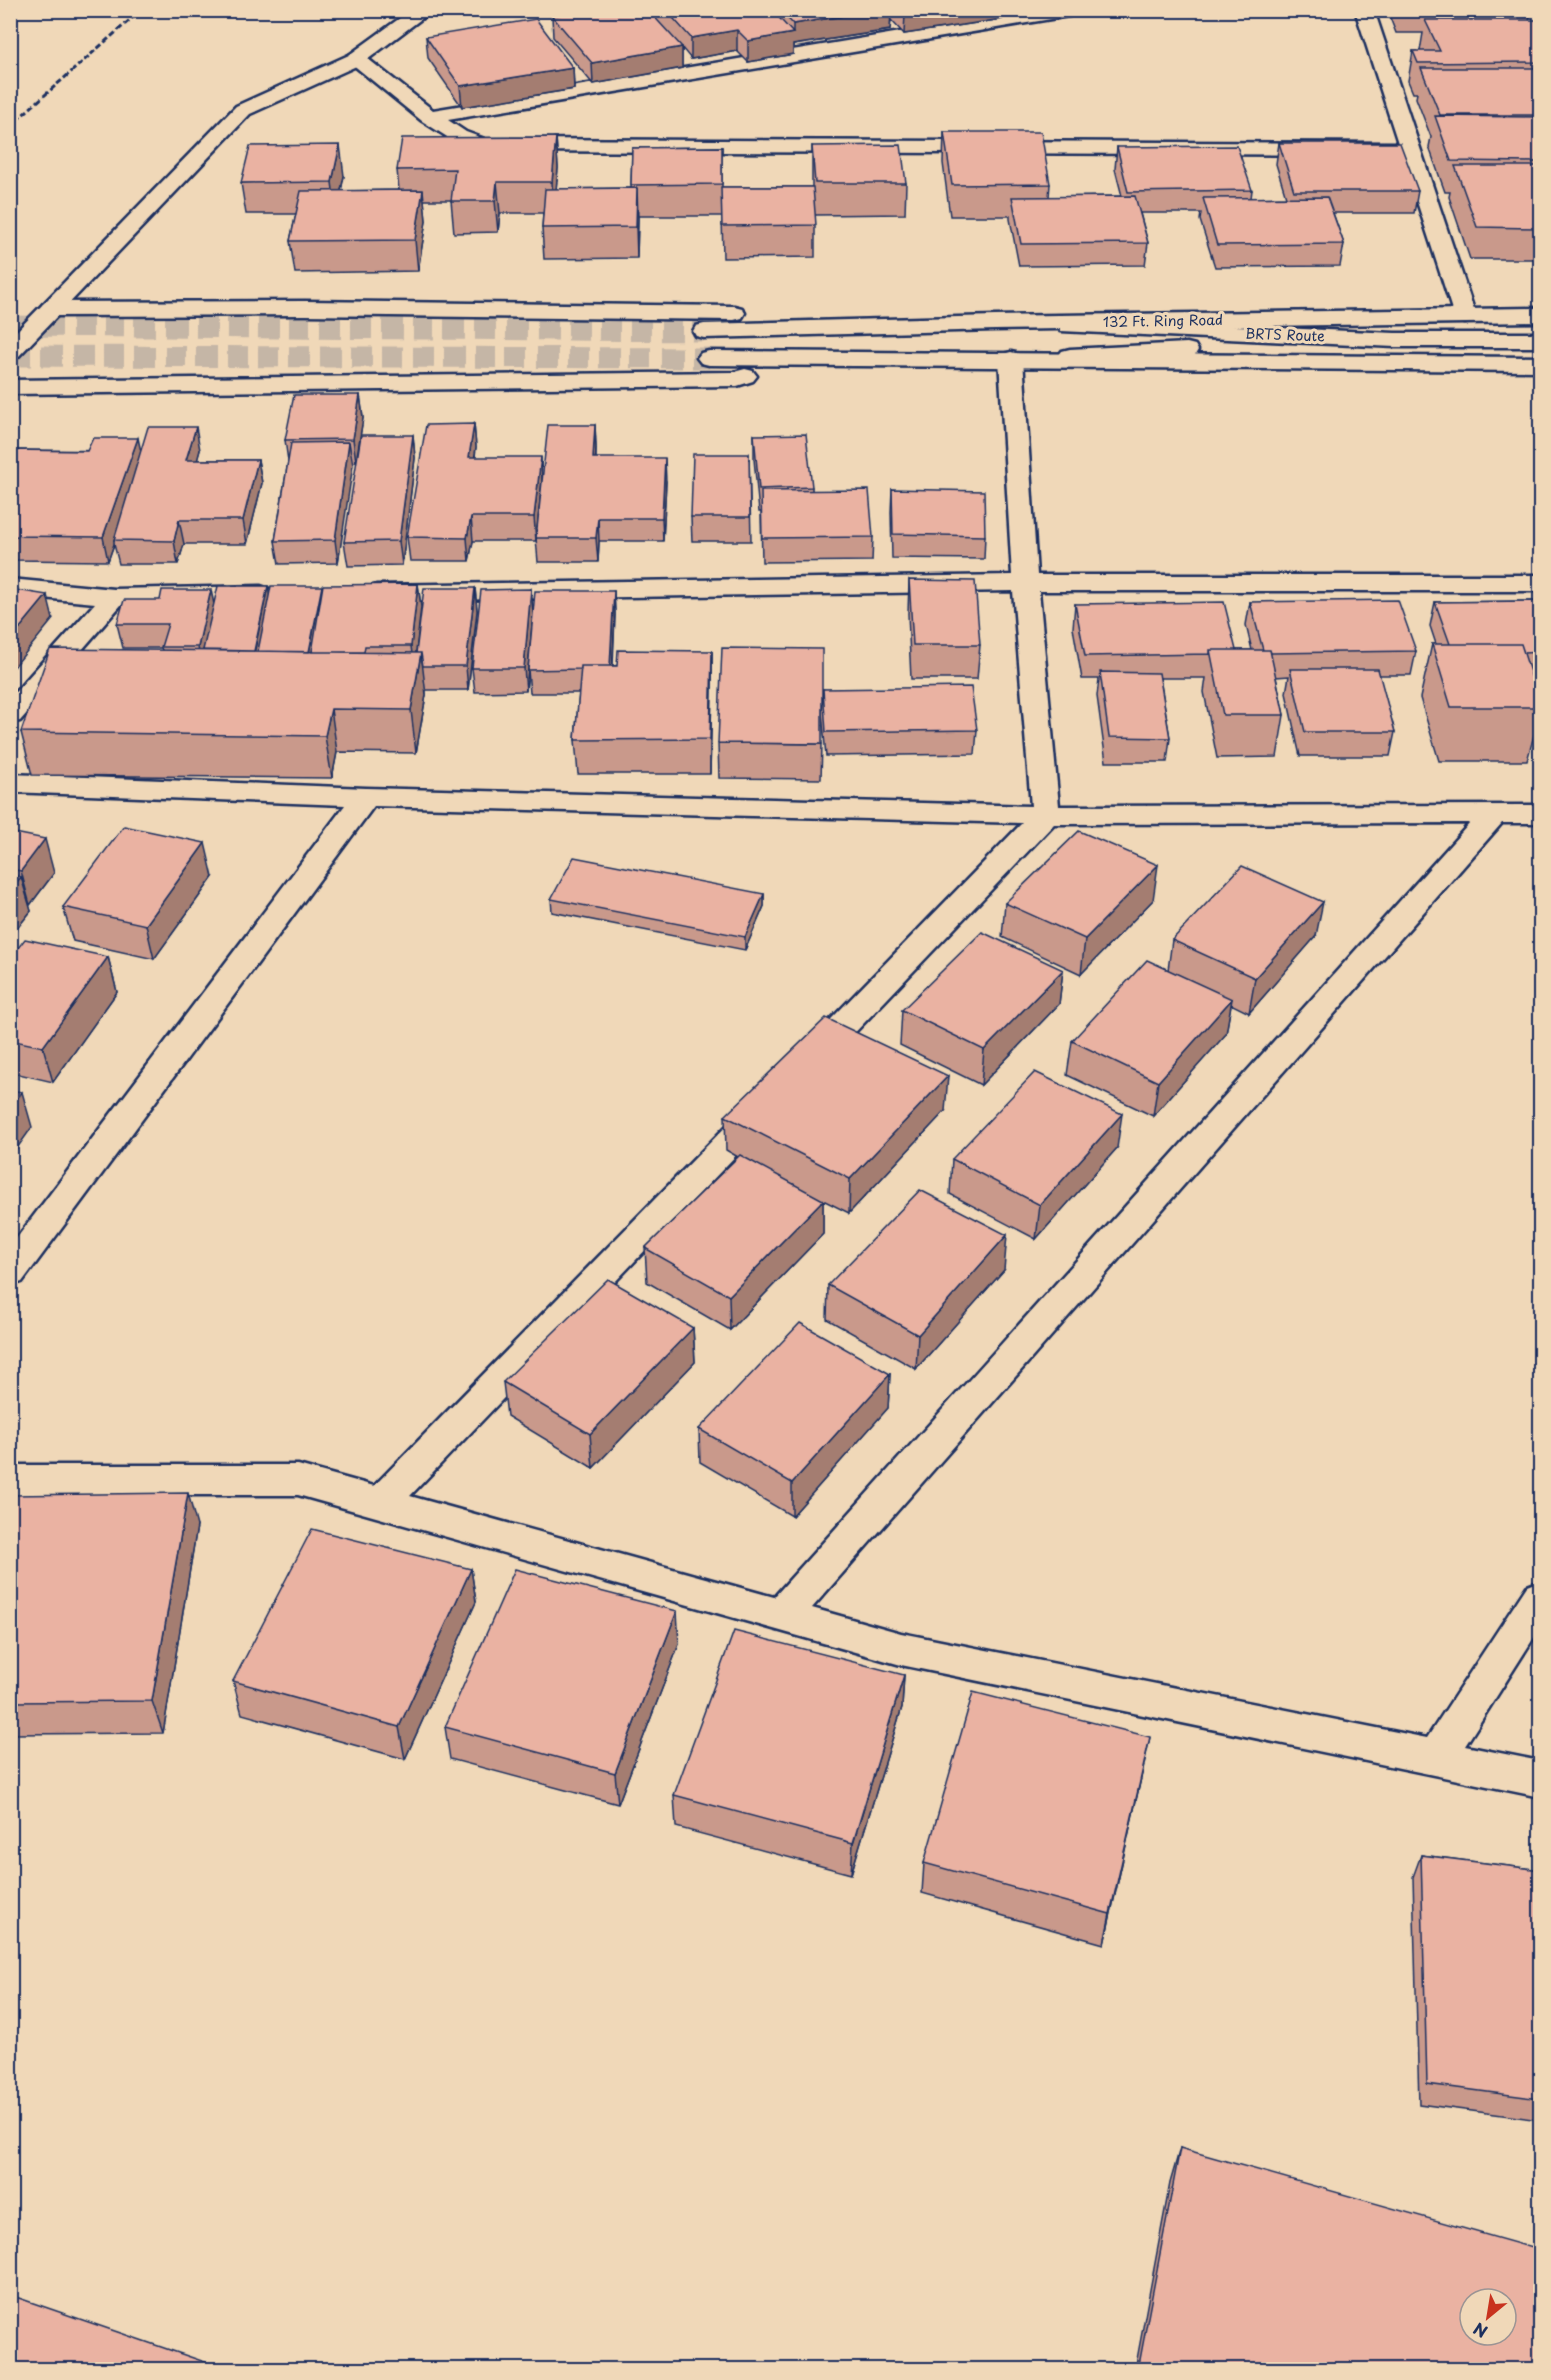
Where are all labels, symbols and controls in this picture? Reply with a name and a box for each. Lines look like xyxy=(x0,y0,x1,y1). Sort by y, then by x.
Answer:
street label: 132 Ft. Ring Road xyxy=(1103,309,1223,332)
street label: BRTS Route xyxy=(1245,323,1326,346)
north arrow xyxy=(1458,2287,1518,2347)
text: N xyxy=(1469,2317,1491,2344)

